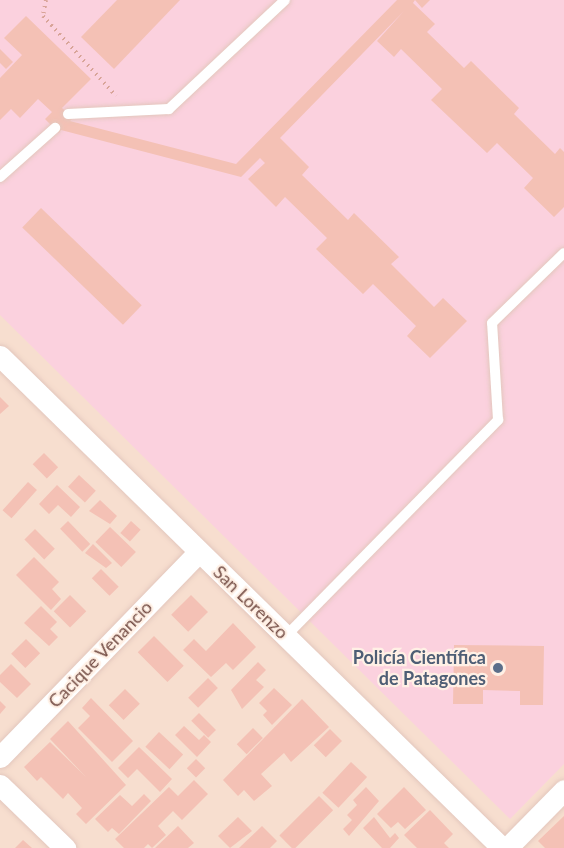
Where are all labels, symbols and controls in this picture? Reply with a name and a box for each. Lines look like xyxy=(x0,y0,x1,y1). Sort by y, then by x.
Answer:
street label: San Lorenzo xyxy=(209,561,293,643)
street label: Cacique Venancio xyxy=(43,596,157,712)
place label: Policía Científica de Patagones xyxy=(353,647,486,690)
marker: Policía Científica de Patagones xyxy=(491,661,505,675)

